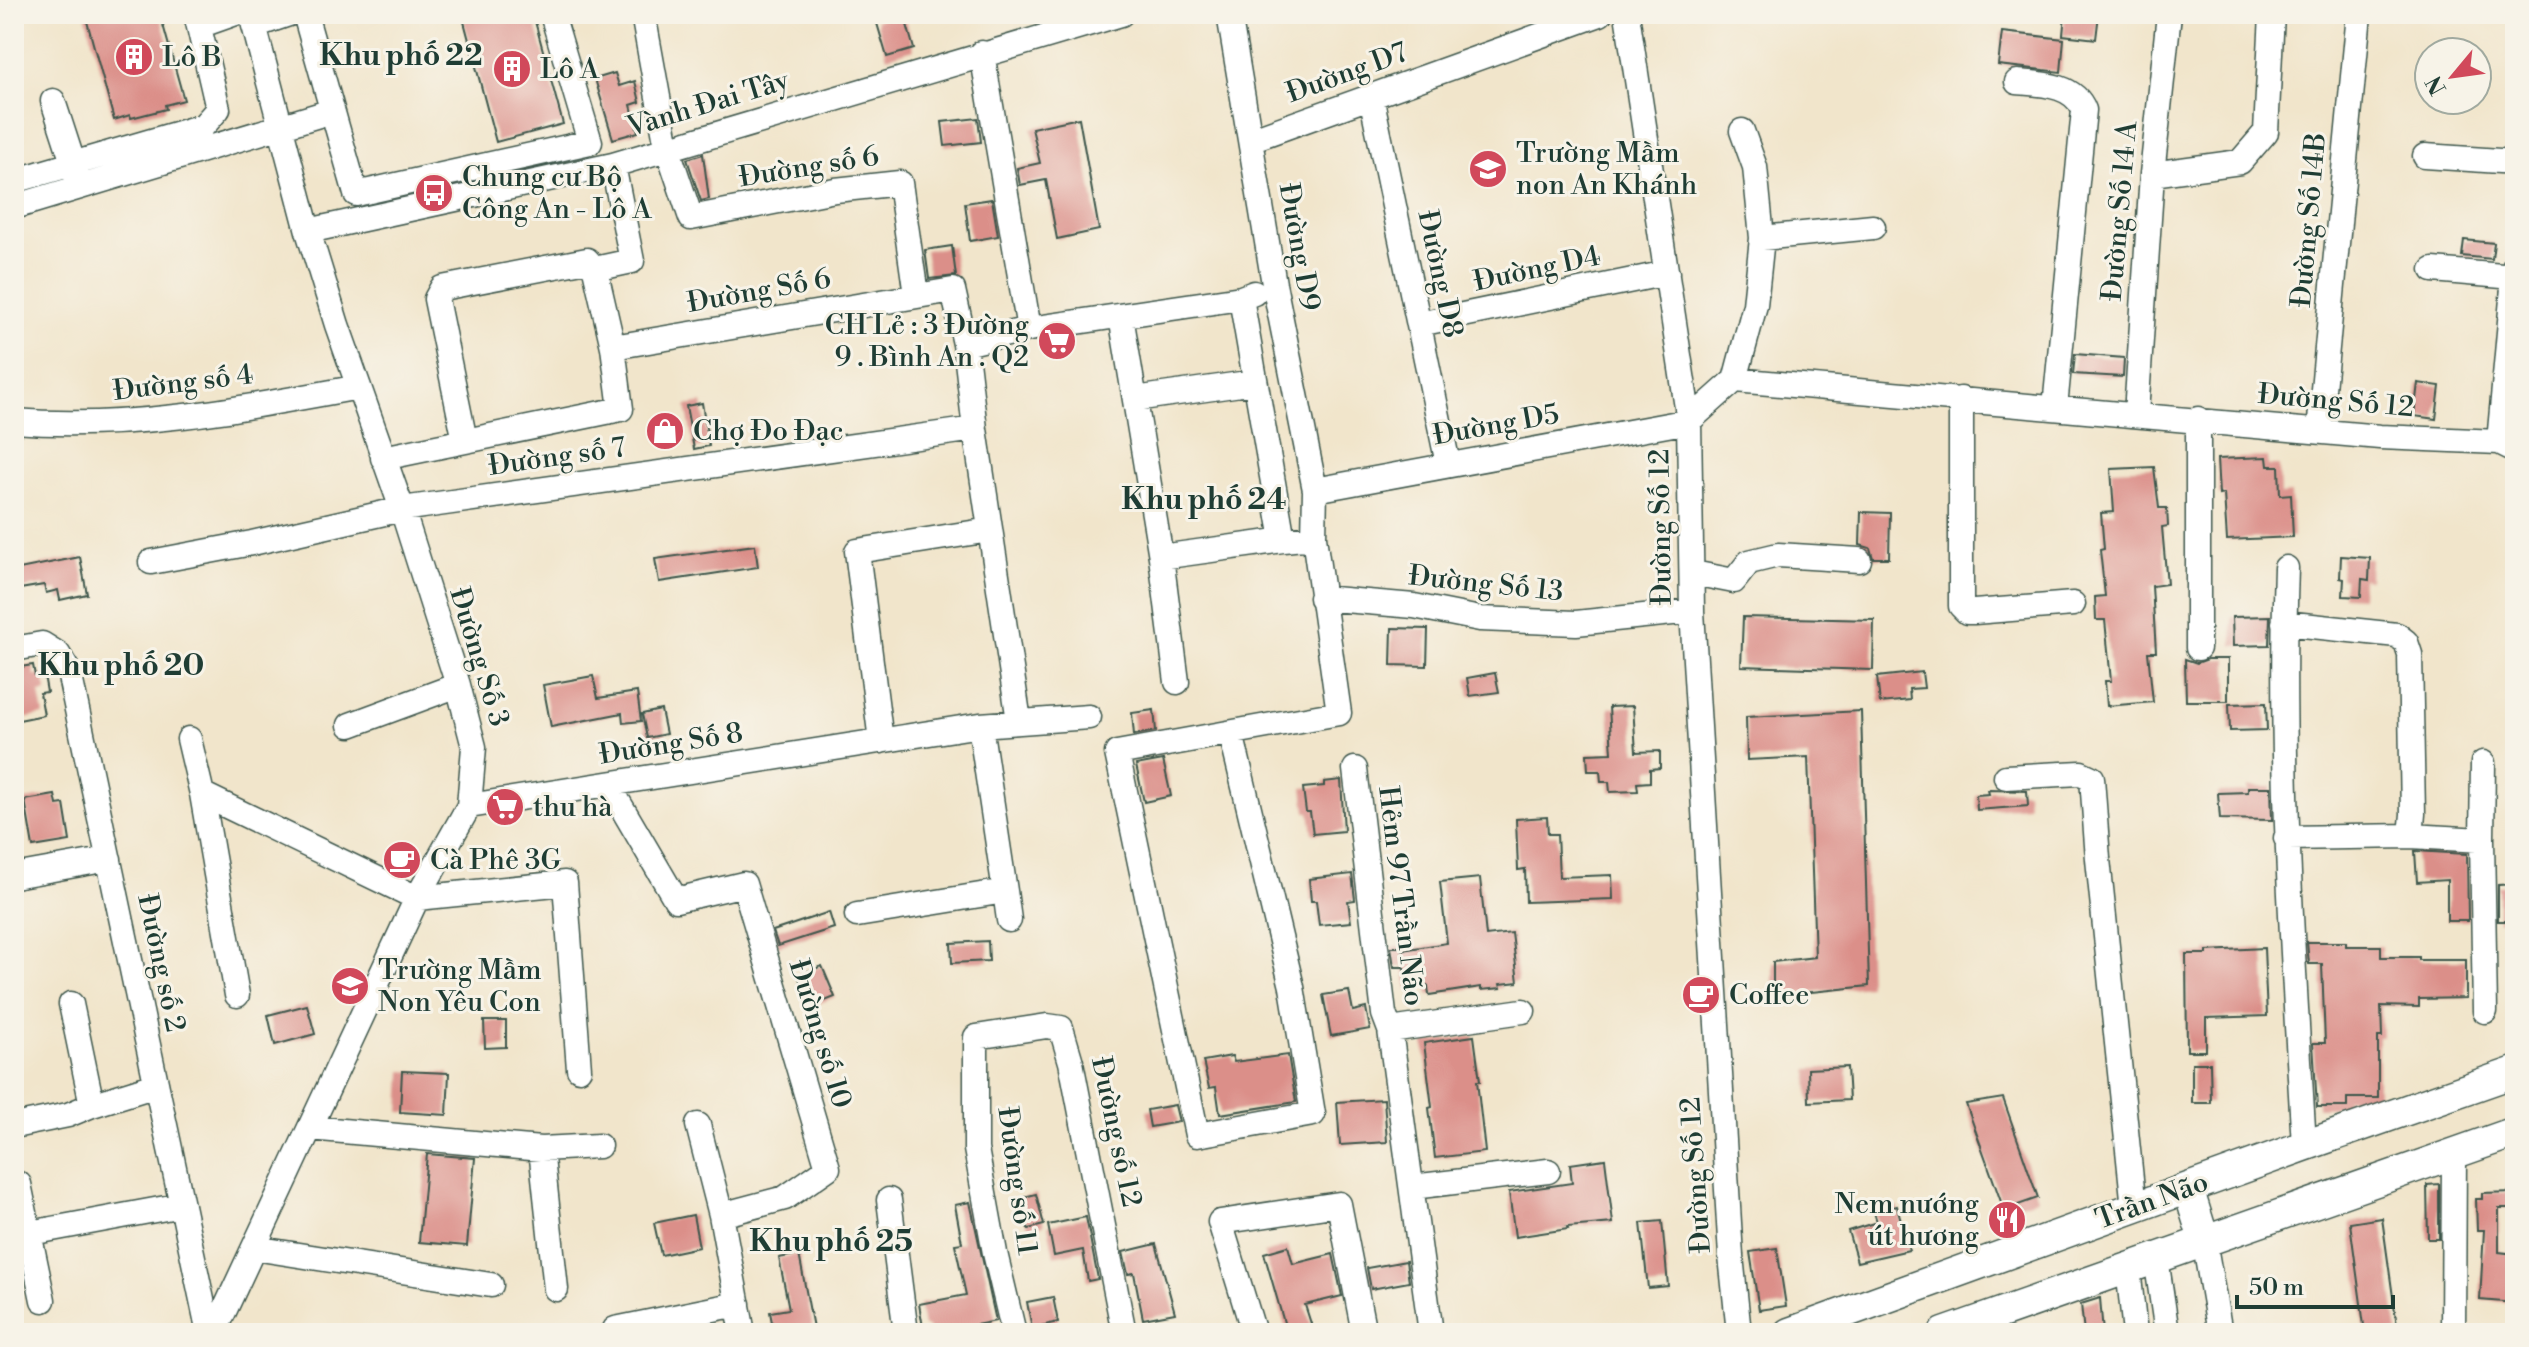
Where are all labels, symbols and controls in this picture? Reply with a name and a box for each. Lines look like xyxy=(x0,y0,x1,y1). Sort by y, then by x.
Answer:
street label: Đường D7 xyxy=(1282,35,1412,111)
building icon: Lô B xyxy=(113,36,155,78)
north arrow xyxy=(2413,36,2493,116)
district label: Khu phố 22 xyxy=(319,37,483,75)
place label: Lô B xyxy=(162,40,222,75)
building icon: Lô A xyxy=(491,48,533,90)
place label: Lô A xyxy=(540,52,600,87)
street label: Vành Đai Tây xyxy=(622,63,794,146)
text: N xyxy=(2421,70,2453,99)
street label: Đường Số 14 A xyxy=(2095,119,2145,302)
street label: Đường Số 14B xyxy=(2284,131,2334,309)
place label: Trường Mầm non An Khánh xyxy=(1516,136,1698,203)
street label: Đường số 6 xyxy=(737,139,881,195)
school or university icon: Trường Mầm non An Khánh xyxy=(1467,148,1509,190)
place label: Chung cư Bộ Công An - Lô A xyxy=(462,160,652,227)
bus stop icon: Chung cư Bộ Công An - Lô A xyxy=(413,172,455,214)
street label: Đường D9 xyxy=(1271,180,1327,314)
street label: Đường D8 xyxy=(1409,207,1471,341)
street label: Đường D4 xyxy=(1470,238,1604,300)
street label: Đường Số 6 xyxy=(685,261,833,321)
place label: CH Lẻ : 3 Đường 9 . Bình An . Q2 xyxy=(825,308,1029,375)
supermarket icon: CH Lẻ : 3 Đường 9 . Bình An . Q2 xyxy=(1036,320,1078,362)
street label: Đường số 4 xyxy=(111,357,255,409)
street label: Đường Số 12 xyxy=(2256,377,2416,425)
street label: Đường D5 xyxy=(1430,397,1562,453)
shop icon: Chợ Đo Đạc xyxy=(644,410,686,452)
place label: Chợ Đo Đạc xyxy=(693,414,844,449)
street label: Đường số 7 xyxy=(486,430,628,484)
street label: Đường Số 12 xyxy=(1642,448,1680,606)
district label: Khu phố 24 xyxy=(1121,481,1287,519)
street label: Đường Số 13 xyxy=(1407,558,1565,610)
street label: Đường Số 3 xyxy=(441,583,517,731)
district label: Khu phố 20 xyxy=(38,647,204,685)
street label: Đường Số 8 xyxy=(597,715,745,773)
street label: Hẻm 97 Trần Não xyxy=(1370,784,1432,1008)
supermarket icon: thu hà xyxy=(484,786,526,828)
place label: thu hà xyxy=(533,790,613,825)
cafe icon: Cà Phê 3G xyxy=(381,839,423,881)
place label: Cà Phê 3G xyxy=(430,843,561,878)
street label: Đường số 2 xyxy=(129,891,193,1035)
place label: Trường Mầm Non Yêu Con xyxy=(378,953,542,1020)
street label: Đường số 10 xyxy=(781,955,859,1113)
school or university icon: Trường Mầm Non Yêu Con xyxy=(329,965,371,1007)
cafe icon: Coffee xyxy=(1680,974,1722,1016)
place label: Coffee xyxy=(1729,978,1809,1013)
street label: Đường số 12 xyxy=(1083,1054,1149,1210)
street label: Đường Số 12 xyxy=(1673,1096,1719,1254)
street label: Đường số 11 xyxy=(989,1105,1045,1257)
street label: Trần Não xyxy=(2091,1164,2213,1238)
place label: Nem nướng út hương xyxy=(1834,1187,1979,1254)
restaurant icon: Nem nướng út hương xyxy=(1986,1199,2028,1241)
district label: Khu phố 25 xyxy=(749,1223,913,1261)
scale bar xyxy=(2237,1259,2393,1309)
text: 50 m xyxy=(2249,1273,2304,1303)

